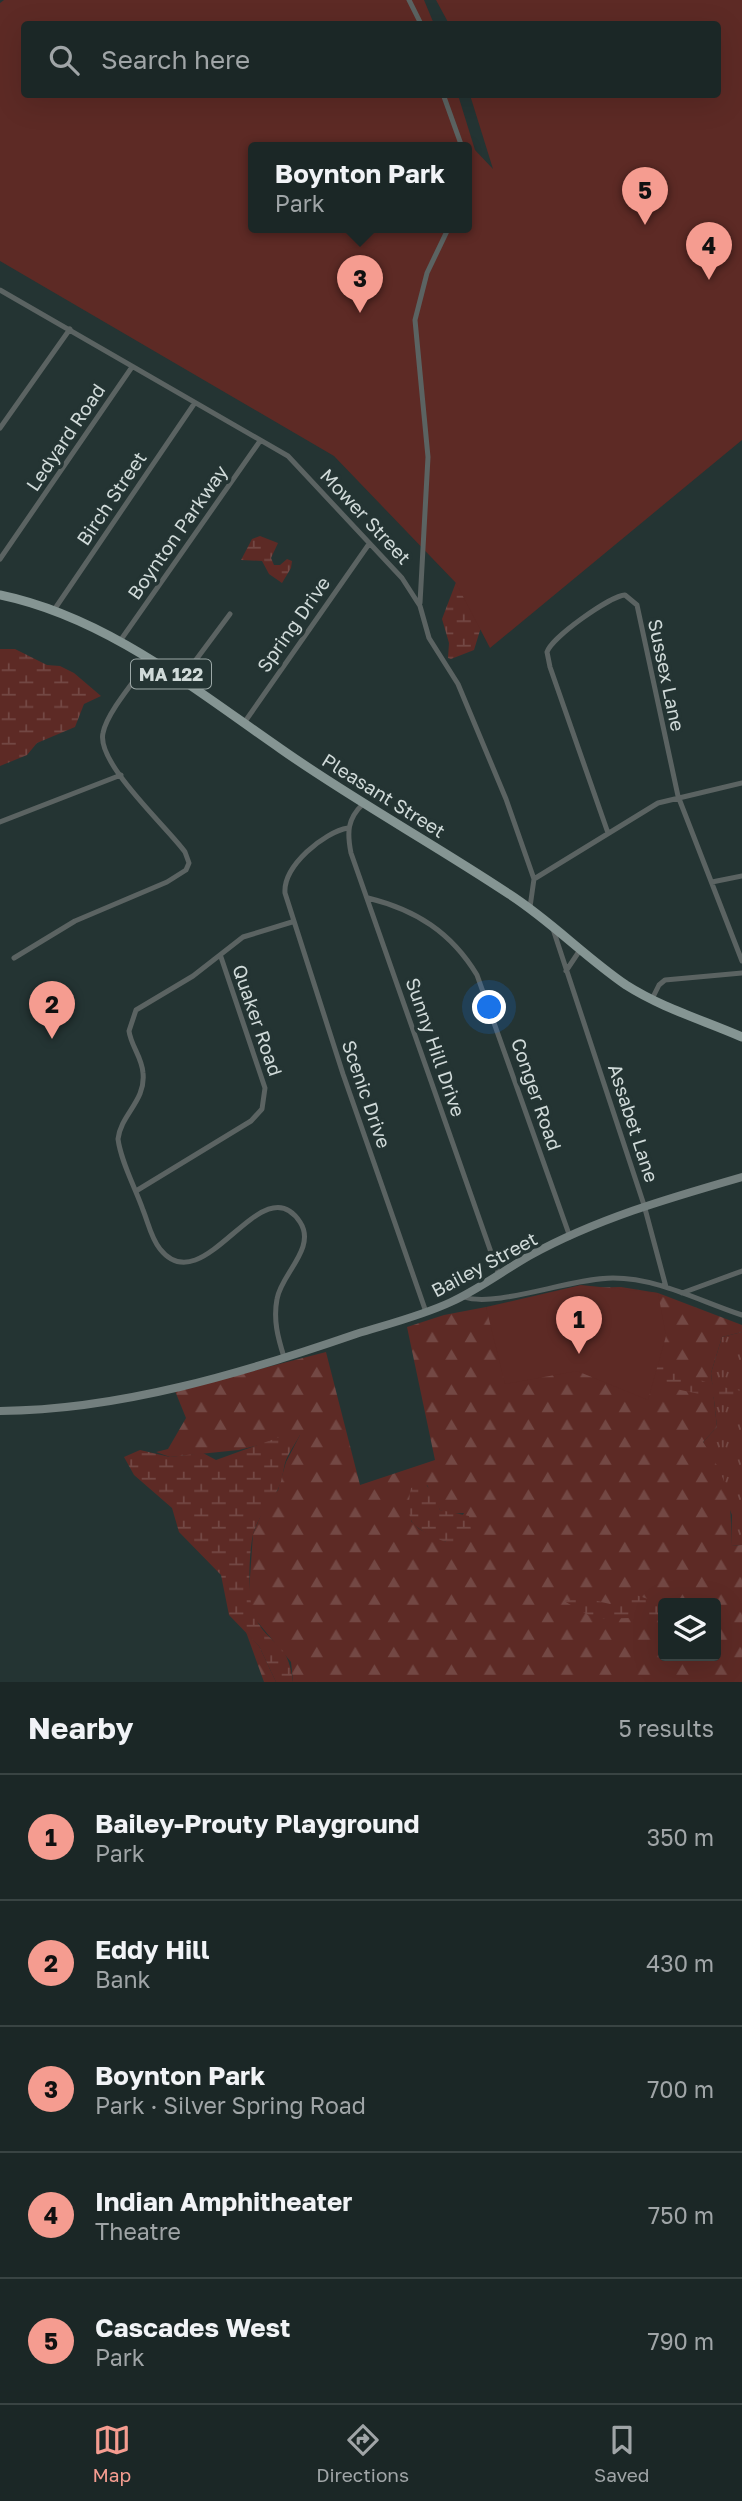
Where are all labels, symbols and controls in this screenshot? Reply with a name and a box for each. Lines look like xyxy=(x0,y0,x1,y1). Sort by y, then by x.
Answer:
search box xyxy=(21,21,721,98)
icon: search xyxy=(45,41,83,79)
text: Search here xyxy=(101,44,250,75)
popup xyxy=(248,142,472,233)
text: Boynton Park xyxy=(275,158,445,189)
pin: 5 xyxy=(622,167,668,225)
text: Park xyxy=(275,189,325,217)
pin: 4 xyxy=(686,222,732,280)
pin: 3 xyxy=(337,255,383,313)
street label: Ledyard Road xyxy=(21,379,109,495)
street label: Birch Street xyxy=(71,447,151,549)
street label: Boynton Parkway xyxy=(122,460,232,604)
street label: Mower Street xyxy=(316,463,416,569)
street label: Spring Drive xyxy=(252,572,334,676)
street label: Sussex Lane xyxy=(644,617,690,733)
road number: MA 122 xyxy=(131,660,211,688)
street label: Pleasant Street xyxy=(318,748,450,842)
street label: Quaker Road xyxy=(228,961,288,1079)
street label: Sunny Hill Drive xyxy=(401,974,471,1120)
pin: 2 xyxy=(29,981,75,1039)
your location xyxy=(472,990,506,1024)
street label: Conger Road xyxy=(507,1035,567,1153)
street label: Scenic Drive xyxy=(338,1037,396,1151)
street label: Assabet Lane xyxy=(604,1061,664,1185)
street label: Bailey Street xyxy=(427,1226,541,1302)
pin: 1 xyxy=(556,1296,602,1354)
map controls xyxy=(658,1598,721,1661)
button: layers xyxy=(658,1598,721,1661)
text: Nearby xyxy=(28,1710,133,1746)
text: 5 results xyxy=(618,1714,714,1742)
text: Bailey-Prouty Playground xyxy=(95,1808,419,1839)
text: 1 xyxy=(45,1823,57,1851)
text: 350 m xyxy=(647,1823,714,1851)
text: Park xyxy=(95,1839,145,1867)
text: Eddy Hill xyxy=(95,1934,210,1965)
text: 2 xyxy=(44,1949,58,1977)
text: 430 m xyxy=(646,1949,714,1977)
text: Bank xyxy=(95,1965,151,1993)
text: Boynton Park xyxy=(95,2060,265,2091)
text: 3 xyxy=(44,2075,58,2103)
text: 700 m xyxy=(647,2075,714,2103)
text: Park · Silver Spring Road xyxy=(95,2091,366,2119)
text: Indian Amphitheater xyxy=(95,2186,352,2217)
text: 4 xyxy=(44,2201,58,2229)
text: 750 m xyxy=(648,2201,714,2229)
text: Theatre xyxy=(95,2217,181,2245)
text: Cascades West xyxy=(95,2312,290,2343)
text: 5 xyxy=(44,2327,58,2355)
text: 790 m xyxy=(648,2327,714,2355)
text: Park xyxy=(95,2343,145,2371)
tab: Map xyxy=(92,2421,131,2486)
tab: Directions xyxy=(316,2421,409,2486)
tab: Saved xyxy=(594,2421,650,2486)

